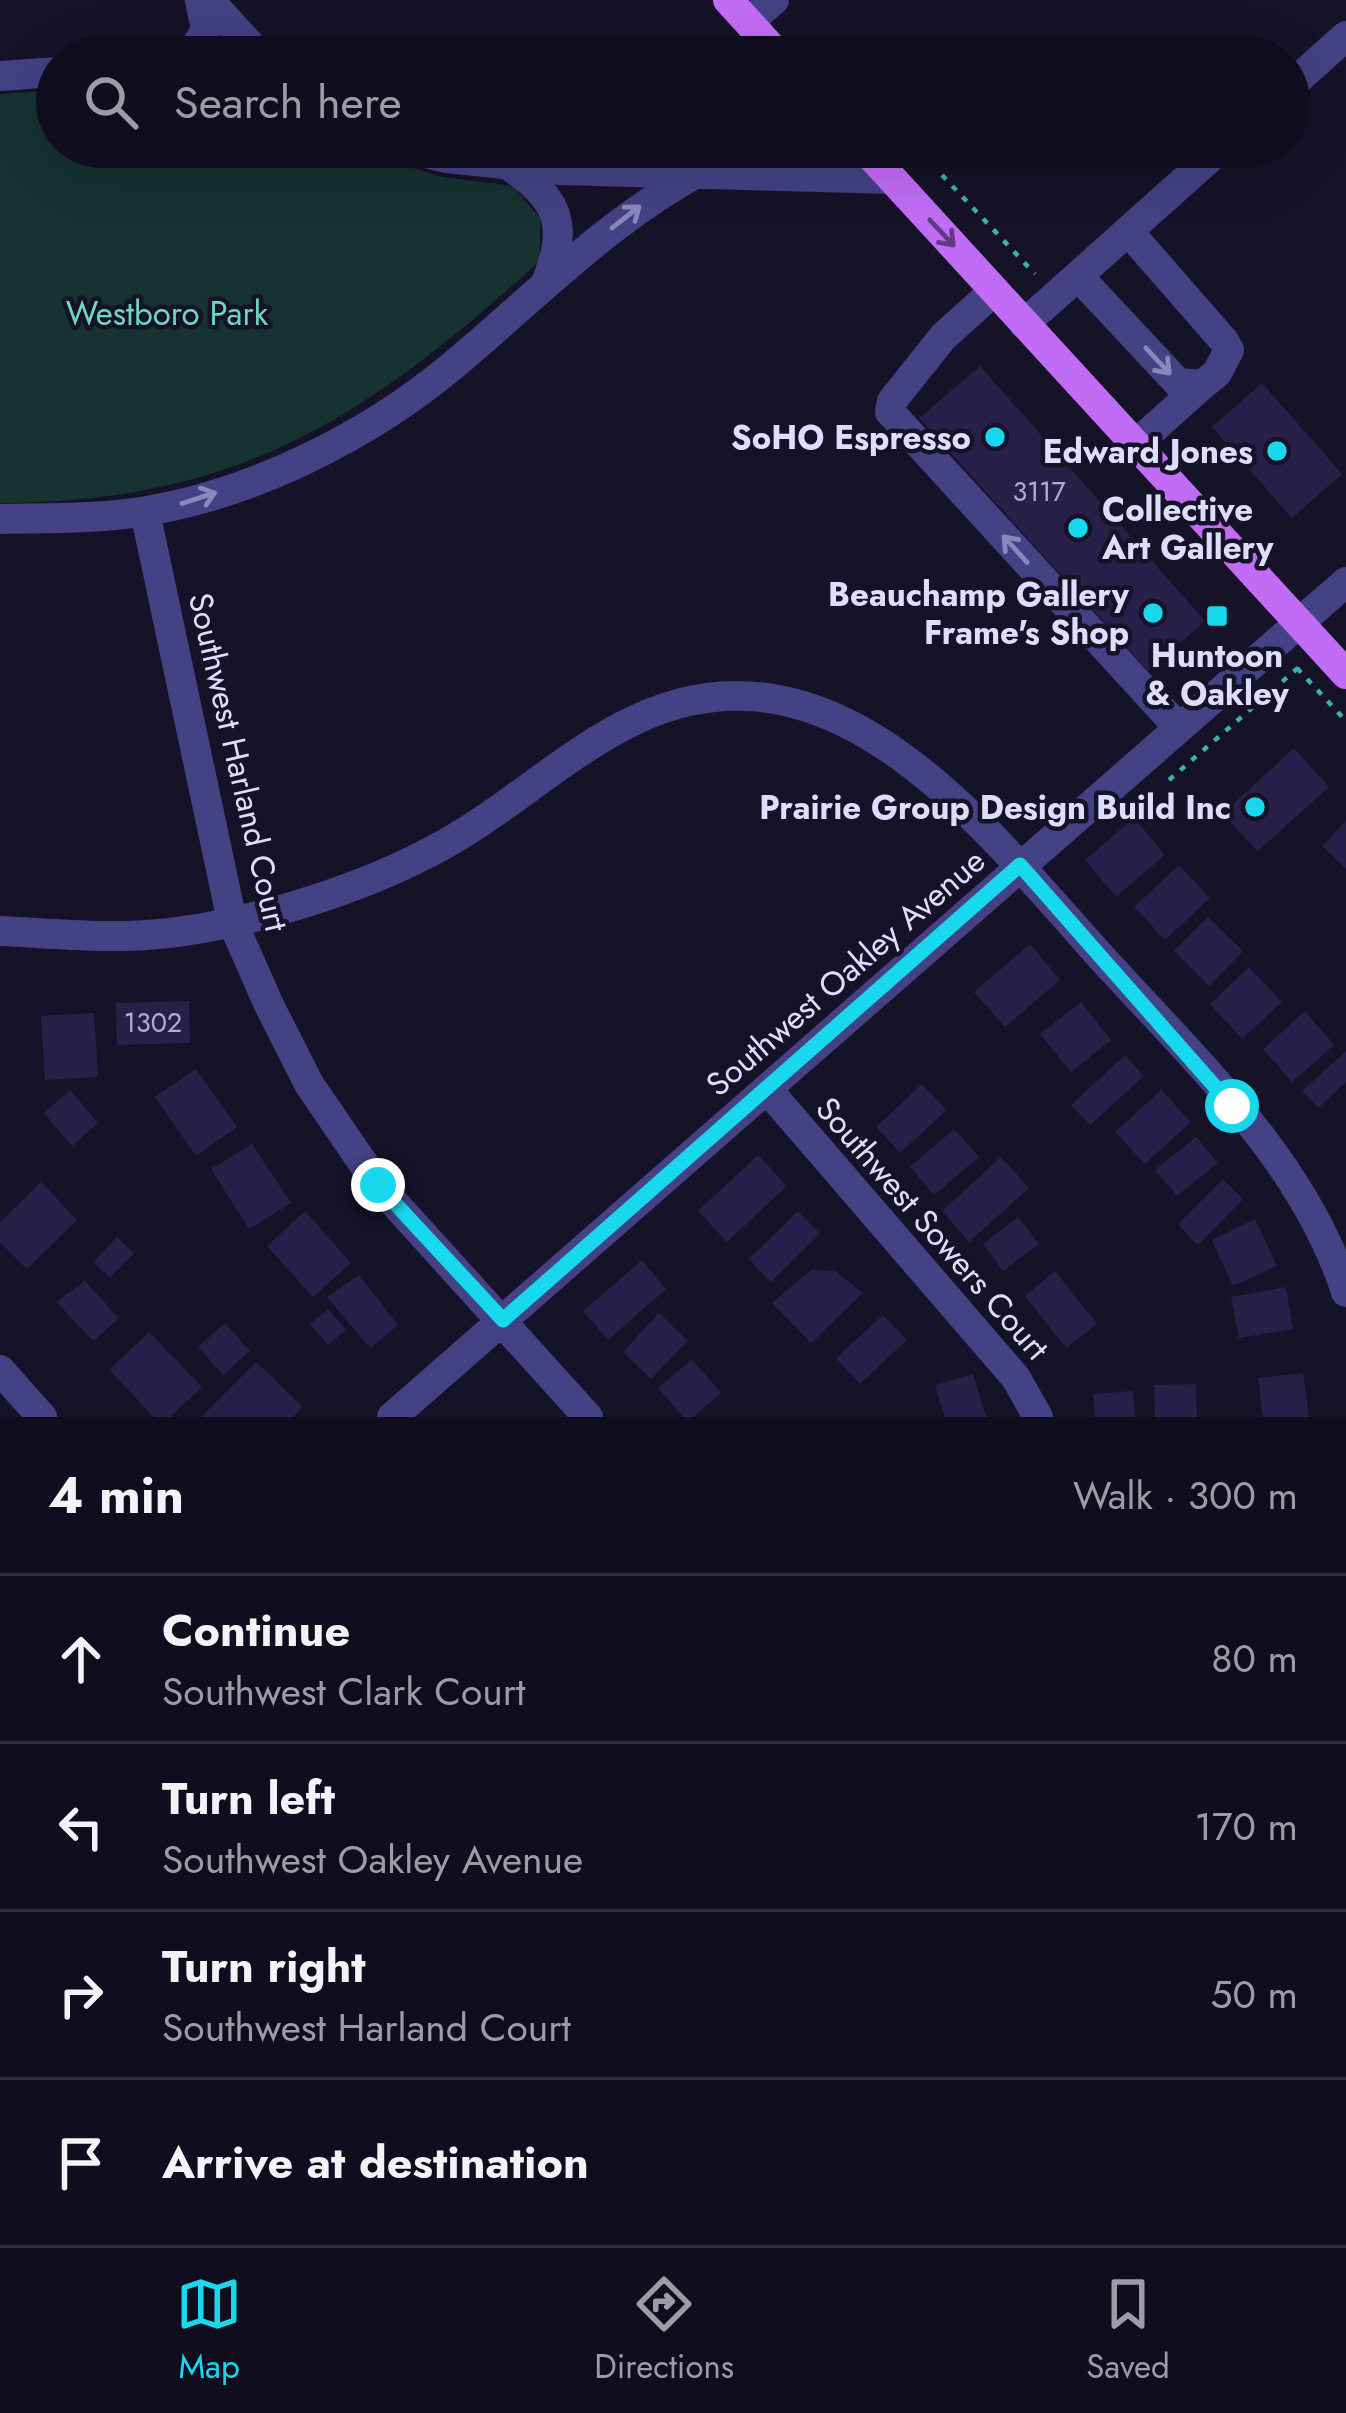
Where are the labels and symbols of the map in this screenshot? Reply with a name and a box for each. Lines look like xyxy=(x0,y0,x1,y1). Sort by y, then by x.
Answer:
one-way arrow xyxy=(609,204,641,231)
one-way arrow xyxy=(927,218,955,248)
park label: Westboro Park xyxy=(66,290,269,337)
one-way arrow xyxy=(1144,346,1172,376)
place label: SoHO Espresso xyxy=(731,414,971,461)
marker: SoHO Espresso xyxy=(982,424,1008,450)
place label: Edward Jones xyxy=(1043,428,1253,475)
marker: Edward Jones xyxy=(1264,438,1290,464)
house number: 3117 xyxy=(1012,472,1066,511)
one-way arrow xyxy=(179,485,217,507)
place label: Collective Art Gallery xyxy=(1101,486,1274,571)
marker: Collective Art Gallery xyxy=(1065,515,1091,541)
one-way arrow xyxy=(1002,534,1029,564)
place label: Beauchamp Gallery Frame's Shop xyxy=(828,571,1130,656)
street label: Southwest Harland Court xyxy=(177,588,300,936)
marker: Beauchamp Gallery Frame's Shop xyxy=(1140,600,1166,626)
marker: Huntoon & Oakley xyxy=(1204,603,1230,629)
place label: Huntoon & Oakley xyxy=(1145,632,1289,717)
place label: Prairie Group Design Build Inc xyxy=(759,784,1231,831)
marker: Prairie Group Design Build Inc xyxy=(1242,794,1268,820)
street label: Southwest Oakley Avenue xyxy=(695,838,995,1107)
house number: 1302 xyxy=(124,1003,182,1042)
route start xyxy=(1205,1079,1259,1133)
street label: Southwest Sowers Court xyxy=(805,1087,1060,1370)
route end xyxy=(351,1158,405,1212)

